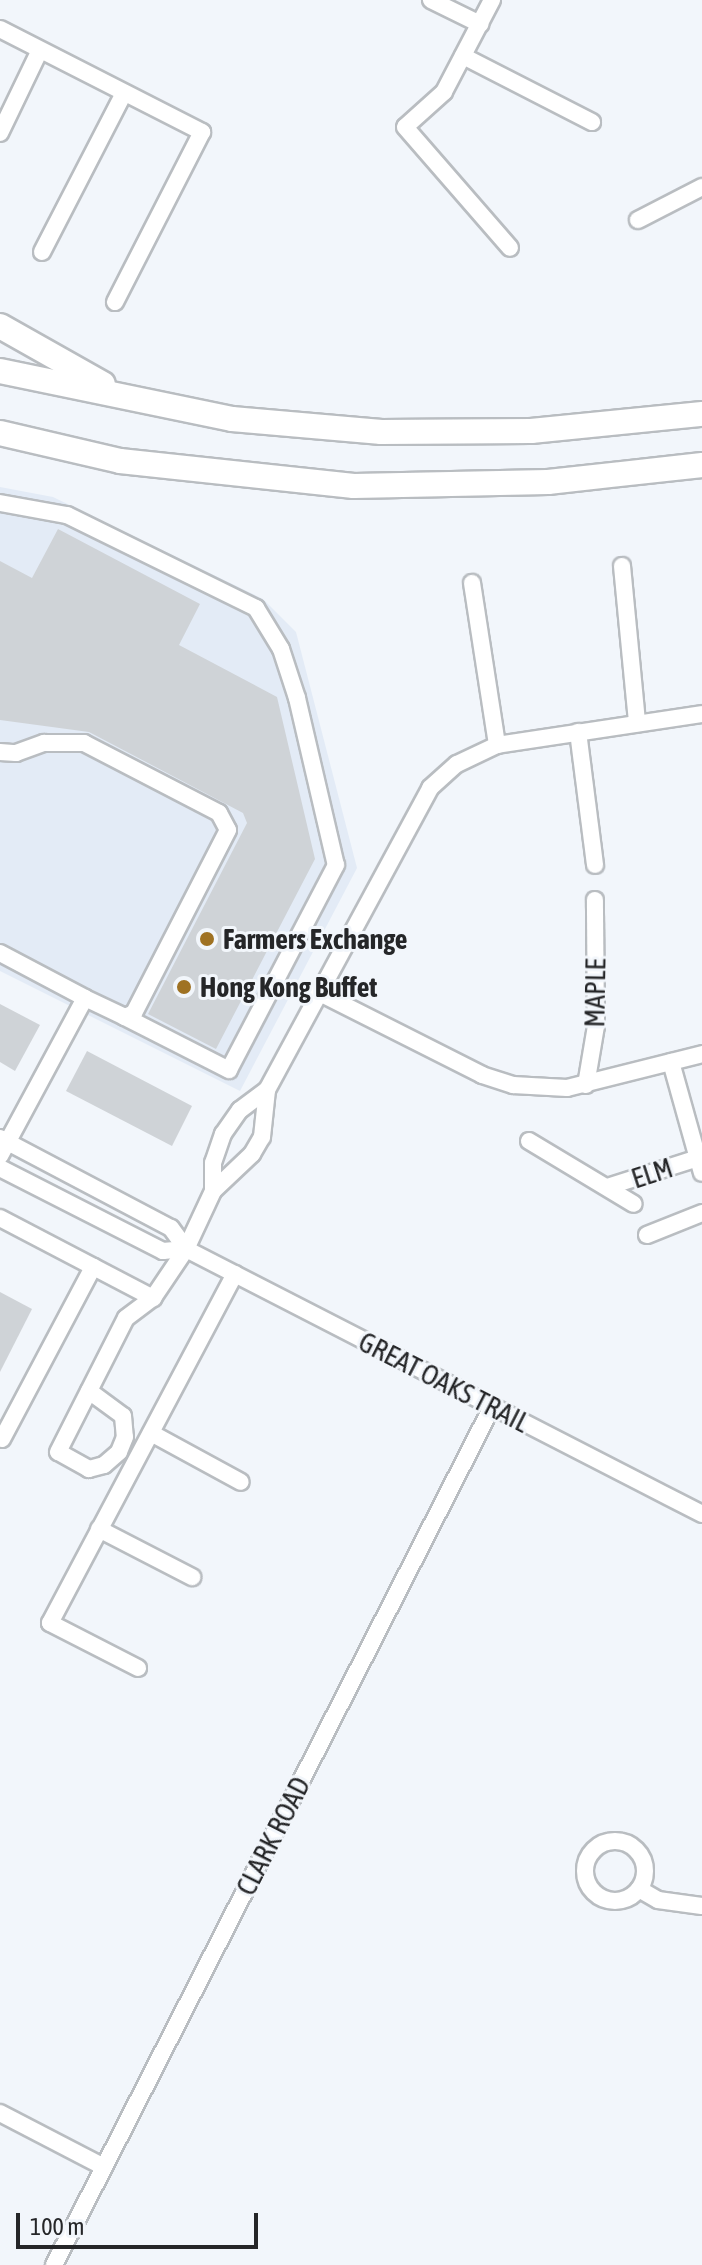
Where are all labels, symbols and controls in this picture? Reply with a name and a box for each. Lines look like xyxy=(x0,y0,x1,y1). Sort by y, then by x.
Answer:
place label: Farmers Exchange xyxy=(223,922,408,956)
marker: Farmers Exchange xyxy=(198,930,216,948)
street label: MAPLE xyxy=(578,958,612,1028)
place label: Hong Kong Buffet xyxy=(200,970,377,1004)
marker: Hong Kong Buffet xyxy=(175,978,193,996)
street label: ELM xyxy=(627,1151,677,1195)
street label: GREAT OAKS TRAIL xyxy=(353,1325,535,1439)
street label: CLARK ROAD xyxy=(229,1771,317,1901)
scale bar xyxy=(20,2197,262,2247)
text: 100 m xyxy=(30,2213,84,2240)

